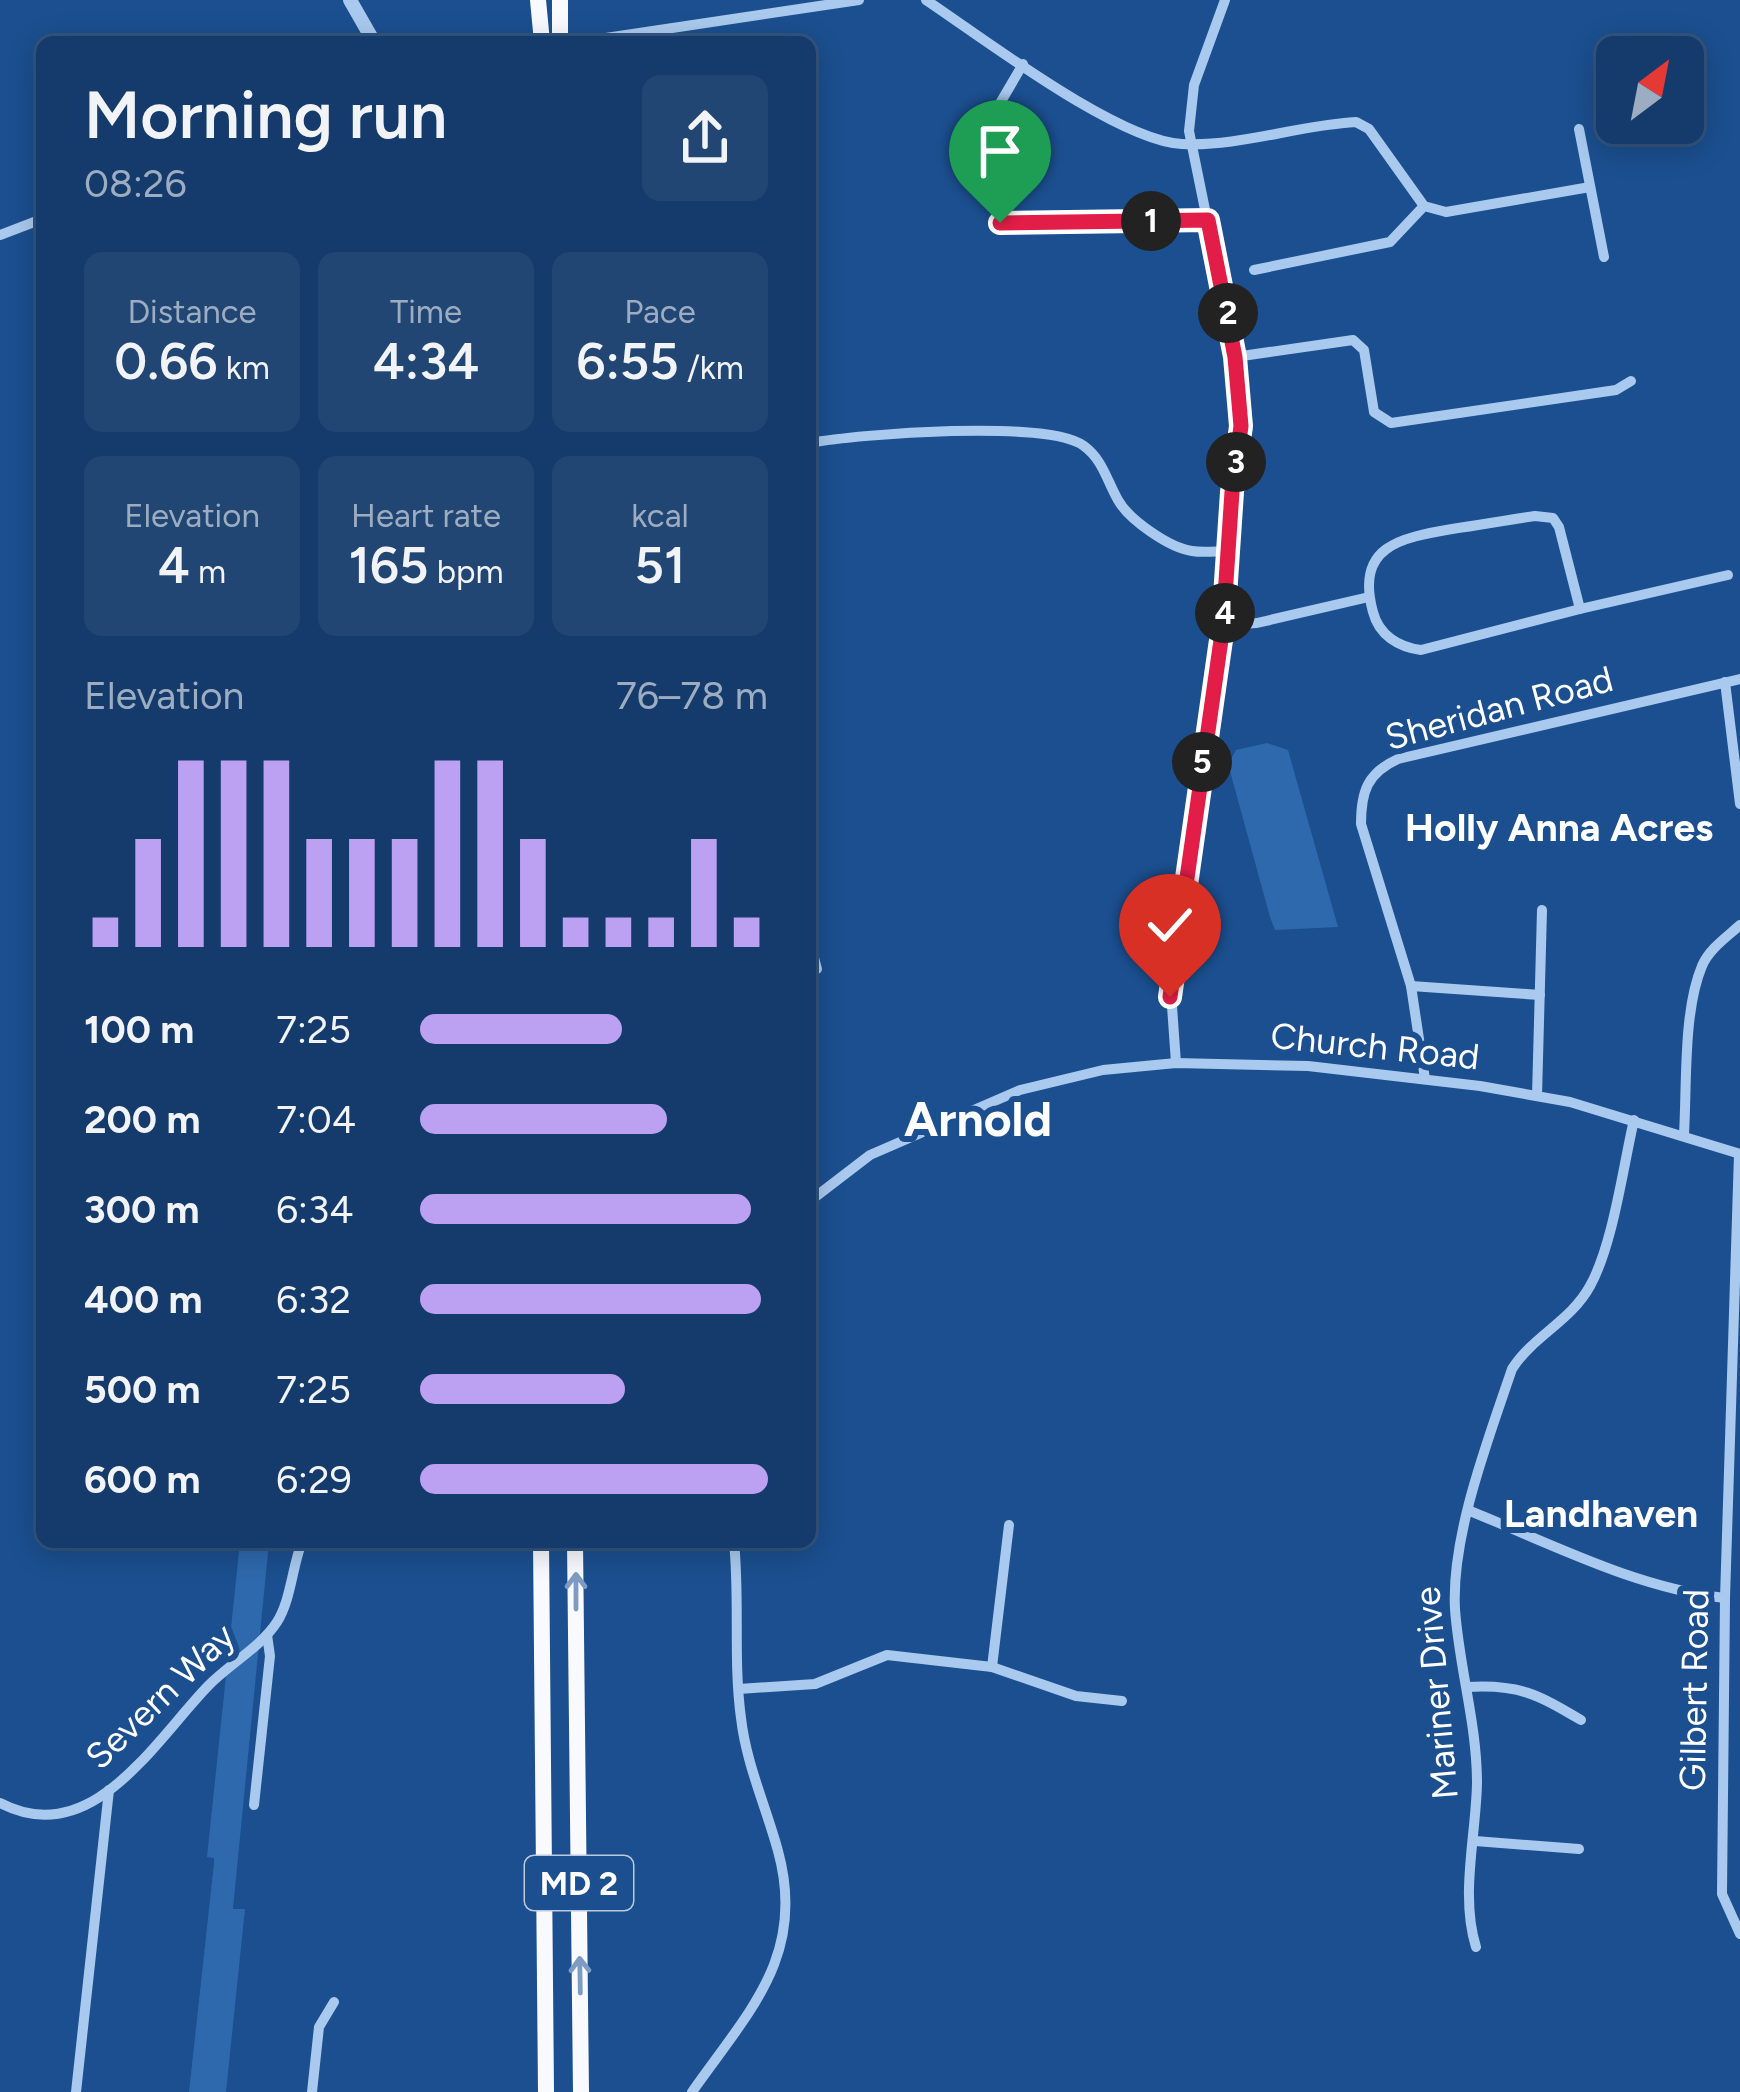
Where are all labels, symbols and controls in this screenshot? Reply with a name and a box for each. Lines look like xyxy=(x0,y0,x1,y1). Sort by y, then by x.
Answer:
north arrow xyxy=(1596,36,1704,144)
map controls xyxy=(1596,36,1704,144)
text: Morning run xyxy=(84,75,447,155)
button: share xyxy=(642,75,768,201)
pin xyxy=(949,100,1051,223)
icon: arrive xyxy=(967,118,1033,184)
text: 08:26 xyxy=(84,160,187,207)
pin: 1 xyxy=(1121,191,1181,251)
text: 1 xyxy=(1144,201,1158,240)
pin: 2 xyxy=(1198,283,1258,343)
text: Distance xyxy=(127,292,257,331)
text: Time xyxy=(390,292,462,331)
text: Pace xyxy=(624,292,696,331)
text: 2 xyxy=(1218,293,1238,332)
text: 0.66 xyxy=(114,331,218,392)
text: 4:34 xyxy=(373,331,479,392)
text: 6:55 xyxy=(576,331,679,392)
text: km xyxy=(218,348,270,387)
text: /km xyxy=(679,348,744,387)
pin: 3 xyxy=(1206,432,1266,492)
text: 3 xyxy=(1227,442,1245,481)
text: Elevation xyxy=(124,496,260,535)
text: Heart rate xyxy=(351,496,501,535)
text: kcal xyxy=(631,496,689,535)
text: 4 xyxy=(158,535,190,596)
text: 165 xyxy=(348,535,429,596)
text: 51 xyxy=(635,535,685,596)
text: m xyxy=(190,552,226,591)
text: bpm xyxy=(429,552,504,591)
pin: 4 xyxy=(1195,583,1255,643)
text: 4 xyxy=(1215,593,1235,632)
street label: Sheridan Road xyxy=(1381,657,1617,759)
text: Elevation xyxy=(84,672,244,719)
text: 76–78 m xyxy=(616,672,768,719)
pin: 5 xyxy=(1172,732,1232,792)
text: 5 xyxy=(1192,742,1212,781)
district label: Holly Anna Acres xyxy=(1405,804,1713,851)
pin xyxy=(1119,874,1221,997)
icon: check xyxy=(1137,892,1203,958)
text: 100 m xyxy=(84,1006,194,1053)
text: 7:25 xyxy=(276,1006,351,1053)
street label: Church Road xyxy=(1269,1014,1481,1078)
district label: Arnold xyxy=(904,1090,1052,1148)
text: 200 m xyxy=(84,1096,200,1143)
text: 7:04 xyxy=(276,1096,356,1143)
text: 300 m xyxy=(84,1186,200,1233)
text: 6:34 xyxy=(276,1186,353,1233)
text: 400 m xyxy=(84,1276,203,1323)
text: 6:32 xyxy=(276,1276,351,1323)
text: 500 m xyxy=(84,1366,201,1413)
text: 7:25 xyxy=(276,1366,351,1413)
text: 600 m xyxy=(84,1456,200,1503)
text: 6:29 xyxy=(276,1456,352,1503)
district label: Landhaven xyxy=(1504,1490,1698,1537)
one-way arrow xyxy=(564,1572,587,1611)
street label: Mariner Drive xyxy=(1405,1585,1467,1801)
street label: Gilbert Road xyxy=(1671,1589,1717,1791)
street label: Severn Way xyxy=(77,1614,243,1778)
road number: MD 2 xyxy=(525,1856,633,1910)
one-way arrow xyxy=(569,1956,591,1995)

